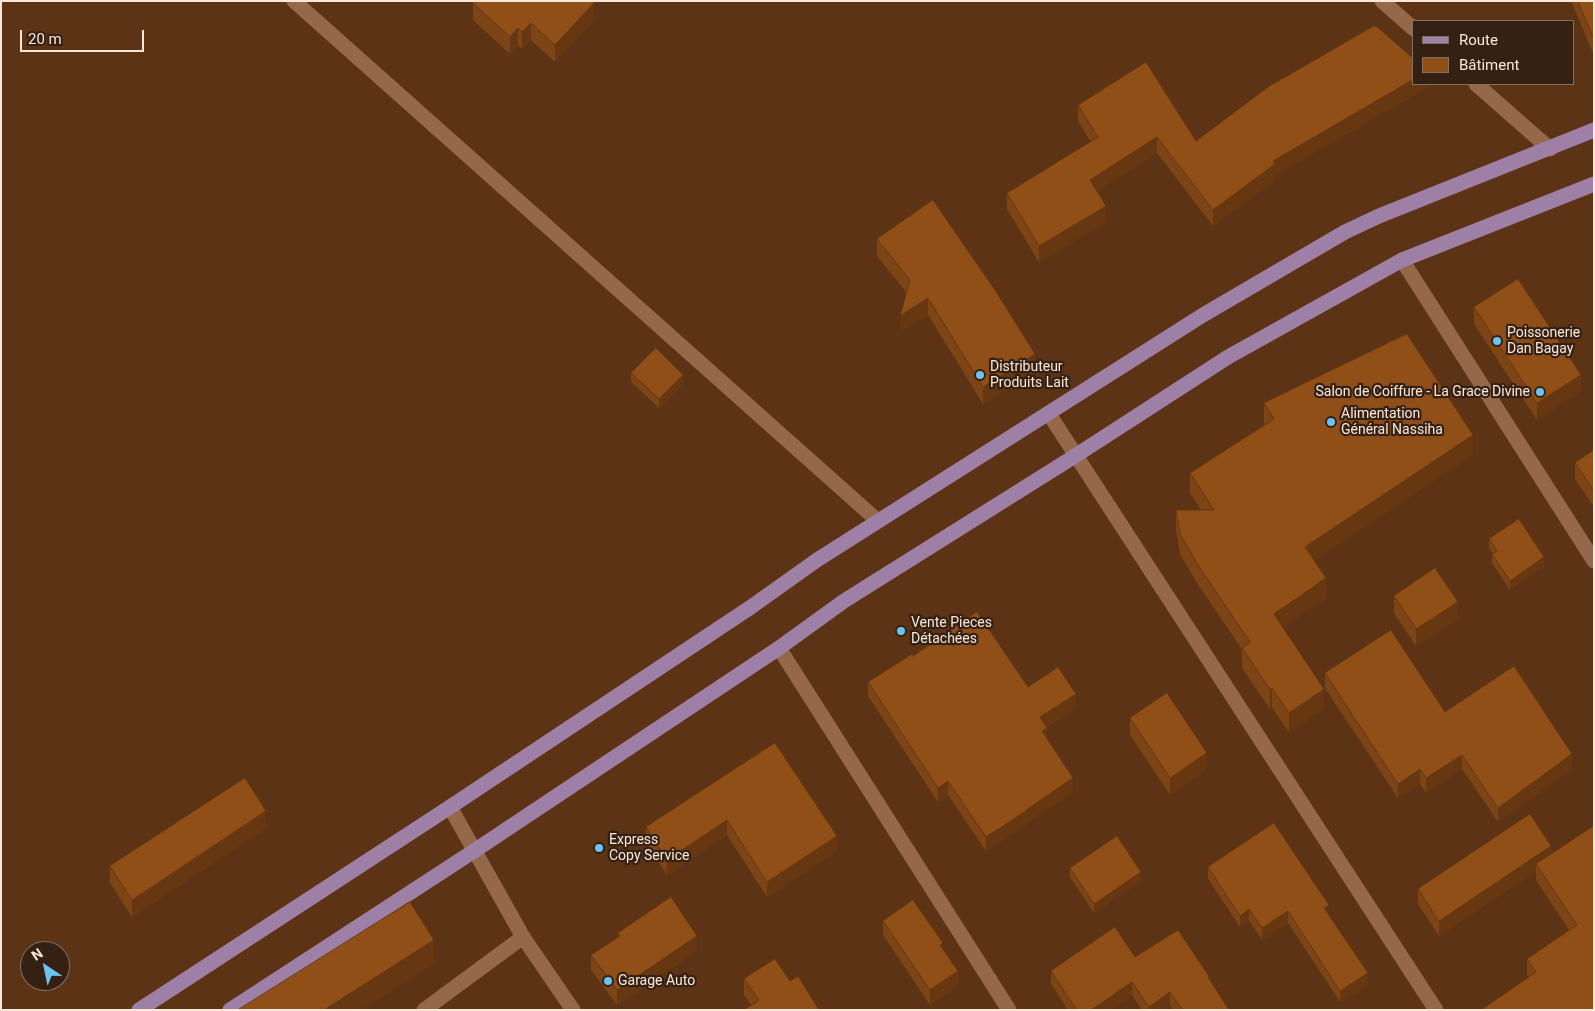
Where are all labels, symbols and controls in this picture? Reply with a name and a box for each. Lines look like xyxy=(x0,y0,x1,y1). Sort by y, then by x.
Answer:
scale bar xyxy=(22,20,146,52)
legend xyxy=(1412,20,1575,85)
text: 20 m xyxy=(28,30,62,48)
text: Route xyxy=(1459,31,1498,49)
text: Bâtiment xyxy=(1459,56,1519,74)
place label: Poissonerie Dan Bagay xyxy=(1507,325,1580,358)
marker: Poissonerie Dan Bagay xyxy=(1491,335,1503,347)
place label: Distributeur Produits Lait xyxy=(990,359,1069,392)
marker: Distributeur Produits Lait xyxy=(974,369,986,381)
place label: Salon de Coiffure - La Grace Divine xyxy=(1315,384,1530,400)
marker: Salon de Coiffure - La Grace Divine xyxy=(1534,386,1546,398)
place label: Alimentation Général Nassiha xyxy=(1341,406,1443,438)
marker: Alimentation Général Nassiha xyxy=(1325,416,1337,428)
place label: Vente Pieces Détachées xyxy=(911,615,992,648)
marker: Vente Pieces Détachées xyxy=(895,625,907,637)
place label: Express Copy Service xyxy=(609,832,690,864)
marker: Express Copy Service xyxy=(593,842,605,854)
north arrow xyxy=(20,941,70,991)
text: N xyxy=(29,945,46,964)
place label: Garage Auto xyxy=(618,973,695,989)
marker: Garage Auto xyxy=(602,975,614,987)

